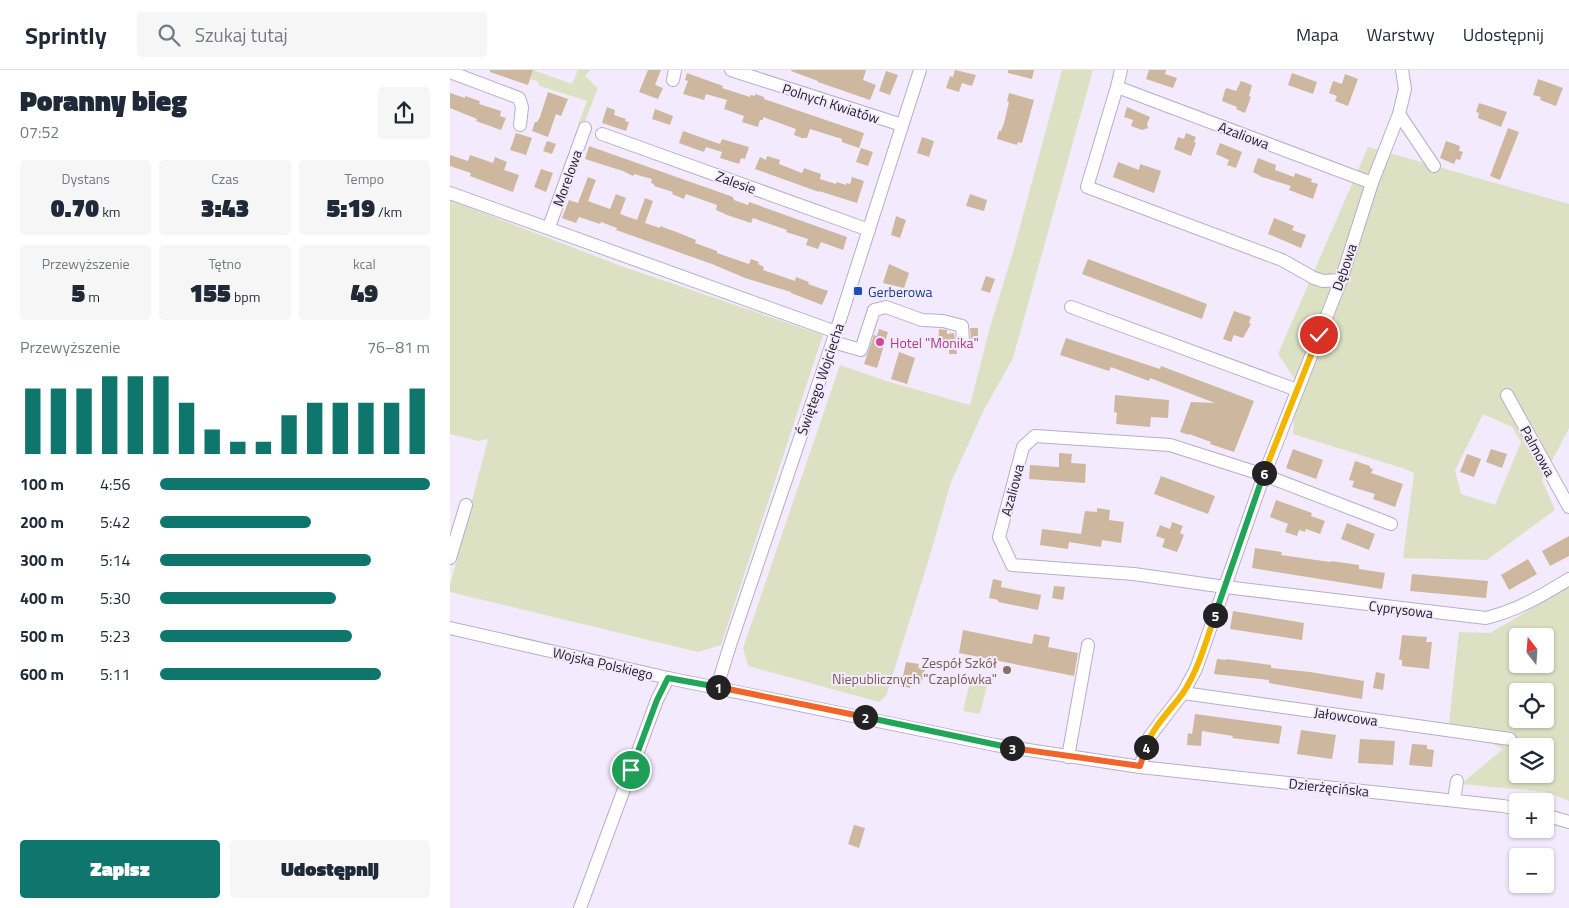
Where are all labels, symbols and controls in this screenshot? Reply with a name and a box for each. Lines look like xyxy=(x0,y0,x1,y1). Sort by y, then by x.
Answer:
search box xyxy=(137,12,487,57)
text: Sprintly xyxy=(25,17,107,53)
text: Szukaj tutaj xyxy=(195,20,288,49)
icon: search xyxy=(155,21,183,49)
text: Mapa xyxy=(1296,21,1339,48)
text: Warstwy xyxy=(1367,21,1435,48)
text: Udostępnij xyxy=(1463,21,1544,48)
street label: Polnych Kwiatów xyxy=(780,77,883,129)
text: Poranny bieg xyxy=(20,79,187,122)
button: share xyxy=(378,87,430,139)
street label: Azaliowa xyxy=(1216,116,1272,154)
text: 07:52 xyxy=(20,120,59,144)
street label: Morelowa xyxy=(547,147,587,209)
street label: Zalesie xyxy=(713,165,759,199)
text: Dystans xyxy=(62,168,110,189)
text: Czas xyxy=(211,168,239,189)
text: Tempo xyxy=(345,168,384,189)
text: 0.70 xyxy=(51,189,99,227)
text: 3:43 xyxy=(201,189,249,227)
text: 5:19 xyxy=(326,189,375,227)
text: km xyxy=(99,201,121,222)
text: /km xyxy=(375,201,402,222)
street label: Dębowa xyxy=(1326,241,1362,293)
text: Przewyższenie xyxy=(42,253,130,274)
text: Tętno xyxy=(209,253,241,274)
text: kcal xyxy=(353,253,376,274)
text: 5 xyxy=(71,274,85,312)
text: 155 xyxy=(190,274,231,312)
text: 49 xyxy=(351,274,378,312)
place label: Gerberowa xyxy=(868,281,933,302)
marker: Gerberowa xyxy=(852,285,864,297)
text: m xyxy=(85,286,100,307)
text: bpm xyxy=(231,286,260,307)
pin xyxy=(1298,314,1340,356)
street label: Świętego Wojciecha xyxy=(791,320,849,438)
icon: check xyxy=(1305,321,1333,349)
place label: Hotel "Monika" xyxy=(890,332,979,353)
text: Przewyższenie xyxy=(20,335,120,359)
text: 76–81 m xyxy=(367,335,430,359)
marker: Hotel "Monika" xyxy=(874,336,886,348)
street label: Palmowa xyxy=(1515,422,1561,480)
pin: 6 xyxy=(1252,460,1276,486)
street label: Azaliowa xyxy=(995,462,1029,518)
text: 6 xyxy=(1261,463,1268,484)
text: 100 m xyxy=(20,472,64,496)
text: 4:56 xyxy=(100,472,130,496)
text: 200 m xyxy=(20,510,64,534)
text: 5:42 xyxy=(100,510,130,534)
text: 300 m xyxy=(20,548,64,572)
text: 5:14 xyxy=(100,548,130,572)
text: 400 m xyxy=(20,586,64,610)
text: 5:30 xyxy=(100,586,130,610)
street label: Cyprysowa xyxy=(1368,595,1434,623)
pin: 5 xyxy=(1202,602,1228,628)
text: 5 xyxy=(1212,605,1219,626)
text: 500 m xyxy=(20,624,64,648)
text: 5:23 xyxy=(100,624,130,648)
north arrow xyxy=(1509,628,1554,672)
map controls xyxy=(1509,628,1554,893)
street label: Wojska Polskiego xyxy=(551,641,655,685)
place label: Zespół Szkół Niepublicznych "Czaplówka" xyxy=(832,652,998,689)
text: 600 m xyxy=(20,662,64,686)
text: 5:11 xyxy=(100,662,130,686)
marker: Zespół Szkół Niepublicznych "Czaplówka" xyxy=(1001,664,1013,676)
pin: 1 xyxy=(706,674,730,700)
text: 1 xyxy=(715,677,722,698)
button: locate xyxy=(1509,683,1554,728)
street label: Jałowcowa xyxy=(1313,701,1379,731)
pin: 2 xyxy=(852,704,878,730)
text: 2 xyxy=(862,707,869,728)
pin: 4 xyxy=(1134,734,1158,760)
pin: 3 xyxy=(1000,736,1024,760)
text: 4 xyxy=(1143,737,1150,758)
text: 3 xyxy=(1009,738,1016,759)
button: layers xyxy=(1509,738,1554,783)
pin xyxy=(610,749,652,791)
icon: arrive xyxy=(617,756,645,784)
street label: Dzierżęcińska xyxy=(1288,772,1370,802)
button: + xyxy=(1509,793,1554,838)
button: Zapisz xyxy=(20,840,220,898)
button: Udostępnij xyxy=(230,840,430,898)
button: − xyxy=(1509,848,1554,893)

